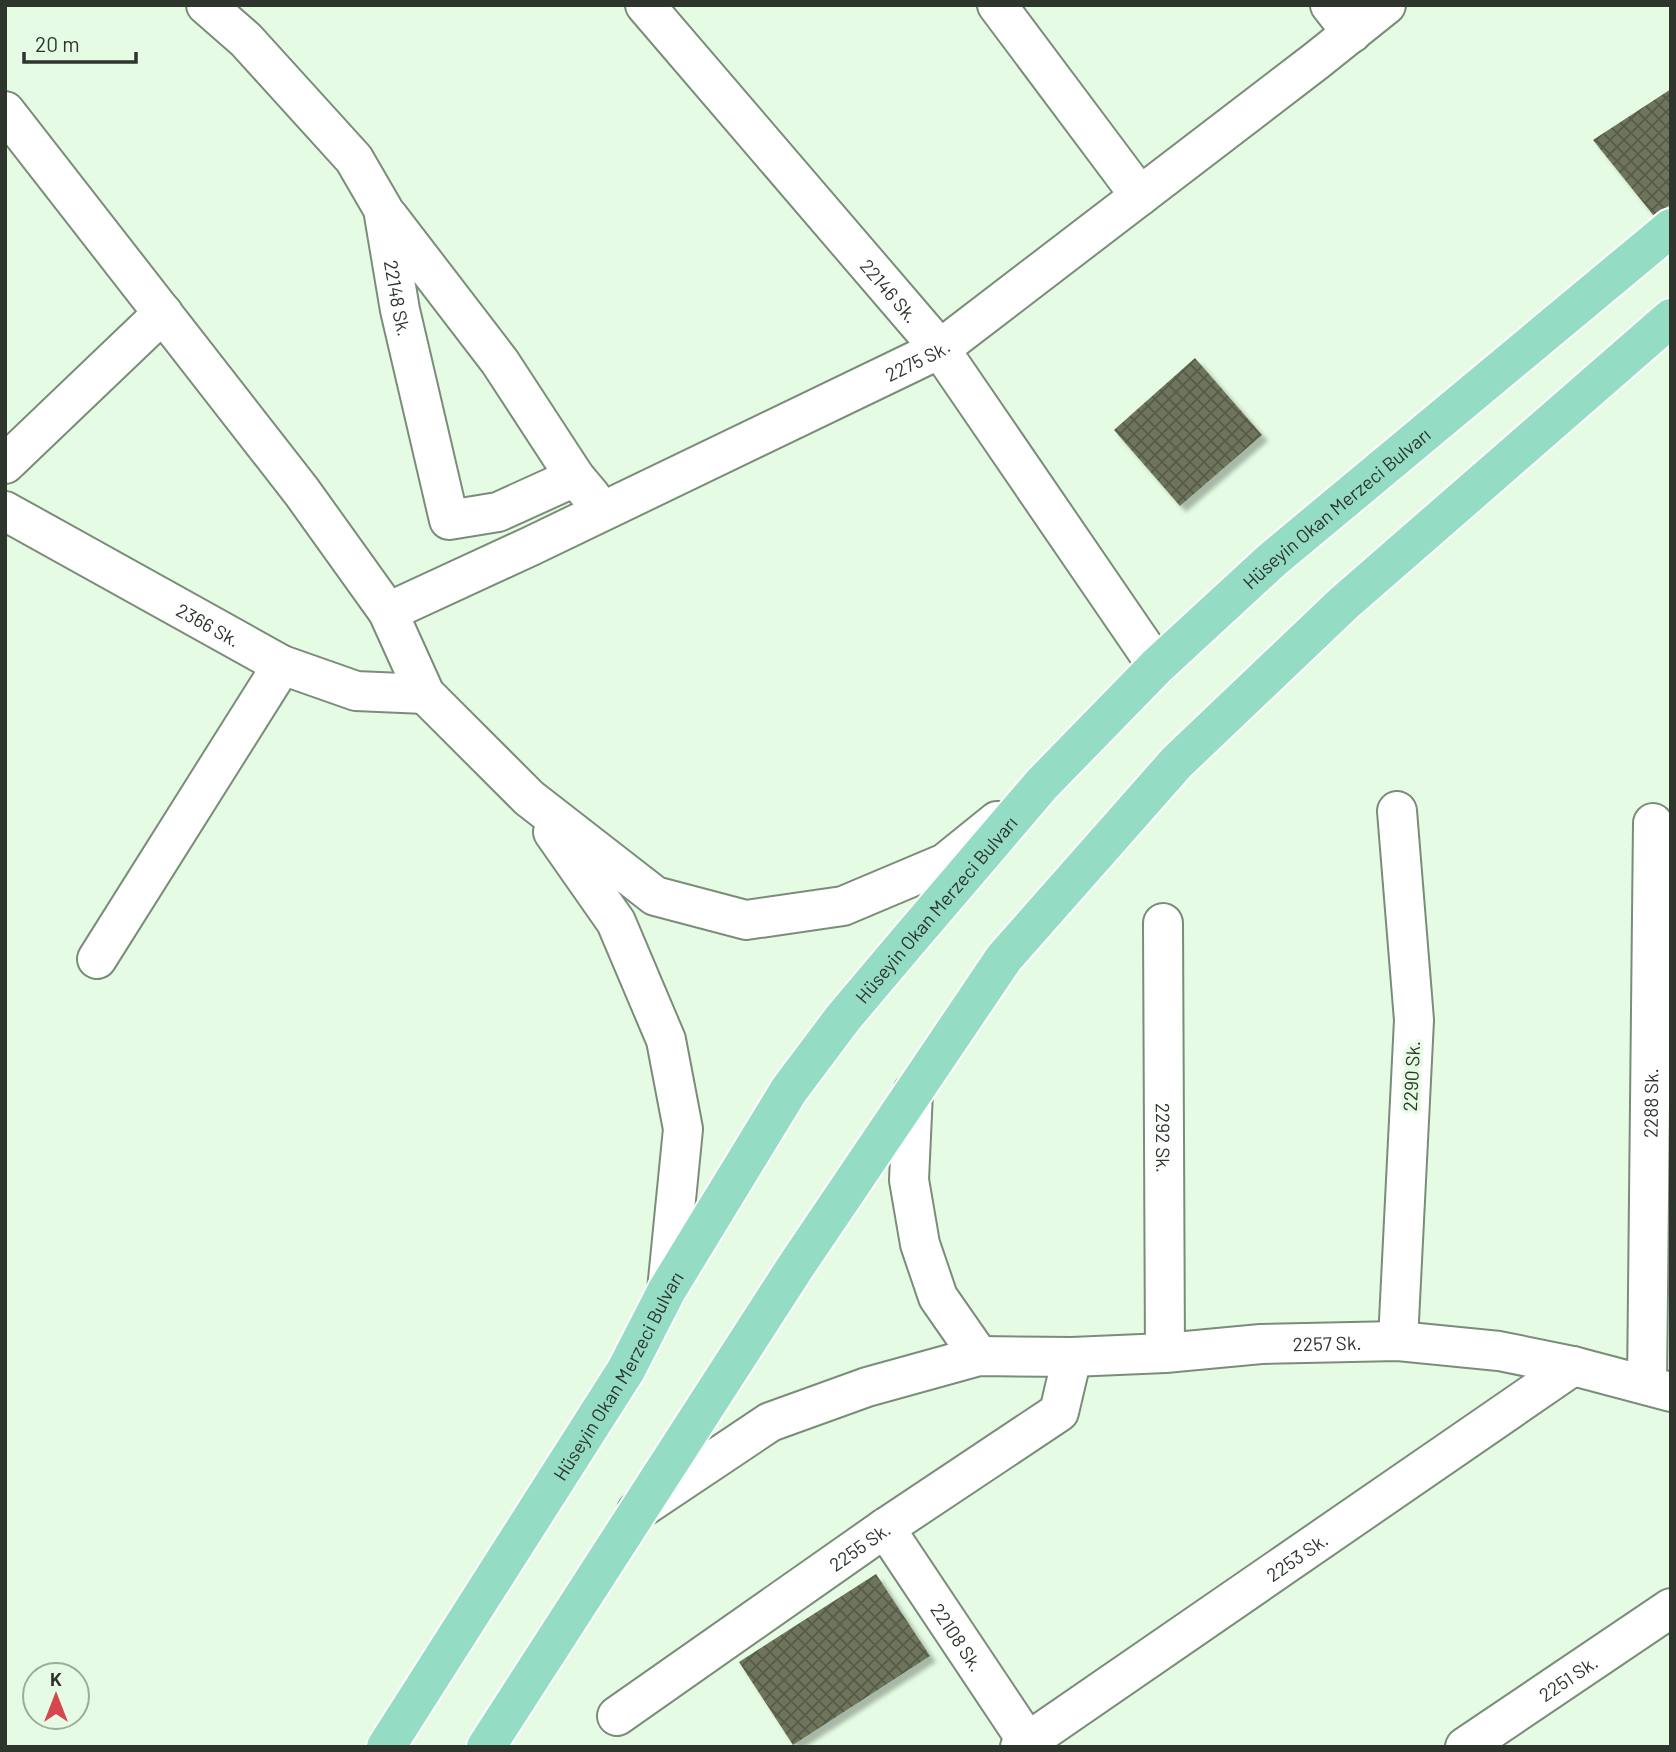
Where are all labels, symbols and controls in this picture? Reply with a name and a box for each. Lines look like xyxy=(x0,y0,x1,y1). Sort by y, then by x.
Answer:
scale bar xyxy=(24,21,136,65)
text: 20 m xyxy=(35,31,80,56)
street label: 22146 Sk. xyxy=(856,254,923,327)
street label: 22148 Sk. xyxy=(380,258,417,338)
street label: 2275 Sk. xyxy=(881,334,954,385)
street label: Hüseyin Okan Merzeci Bulvarı xyxy=(1237,422,1434,593)
street label: 2366 Sk. xyxy=(173,597,244,651)
street label: Hüseyin Okan Merzeci Bulvarı xyxy=(850,811,1021,1007)
street label: 2290 Sk. xyxy=(1398,1040,1424,1112)
street label: 2288 Sk. xyxy=(1638,1068,1662,1138)
street label: 2292 Sk. xyxy=(1152,1103,1176,1173)
street label: Hüseyin Okan Merzeci Bulvarı xyxy=(548,1267,687,1484)
street label: 2257 Sk. xyxy=(1292,1330,1362,1355)
street label: 2255 Sk. xyxy=(824,1517,894,1575)
street label: 2253 Sk. xyxy=(1261,1527,1332,1586)
street label: 22108 Sk. xyxy=(927,1599,989,1675)
street label: 2251 Sk. xyxy=(1534,1650,1602,1706)
north arrow xyxy=(21,1661,91,1731)
text: K xyxy=(50,1667,62,1690)

